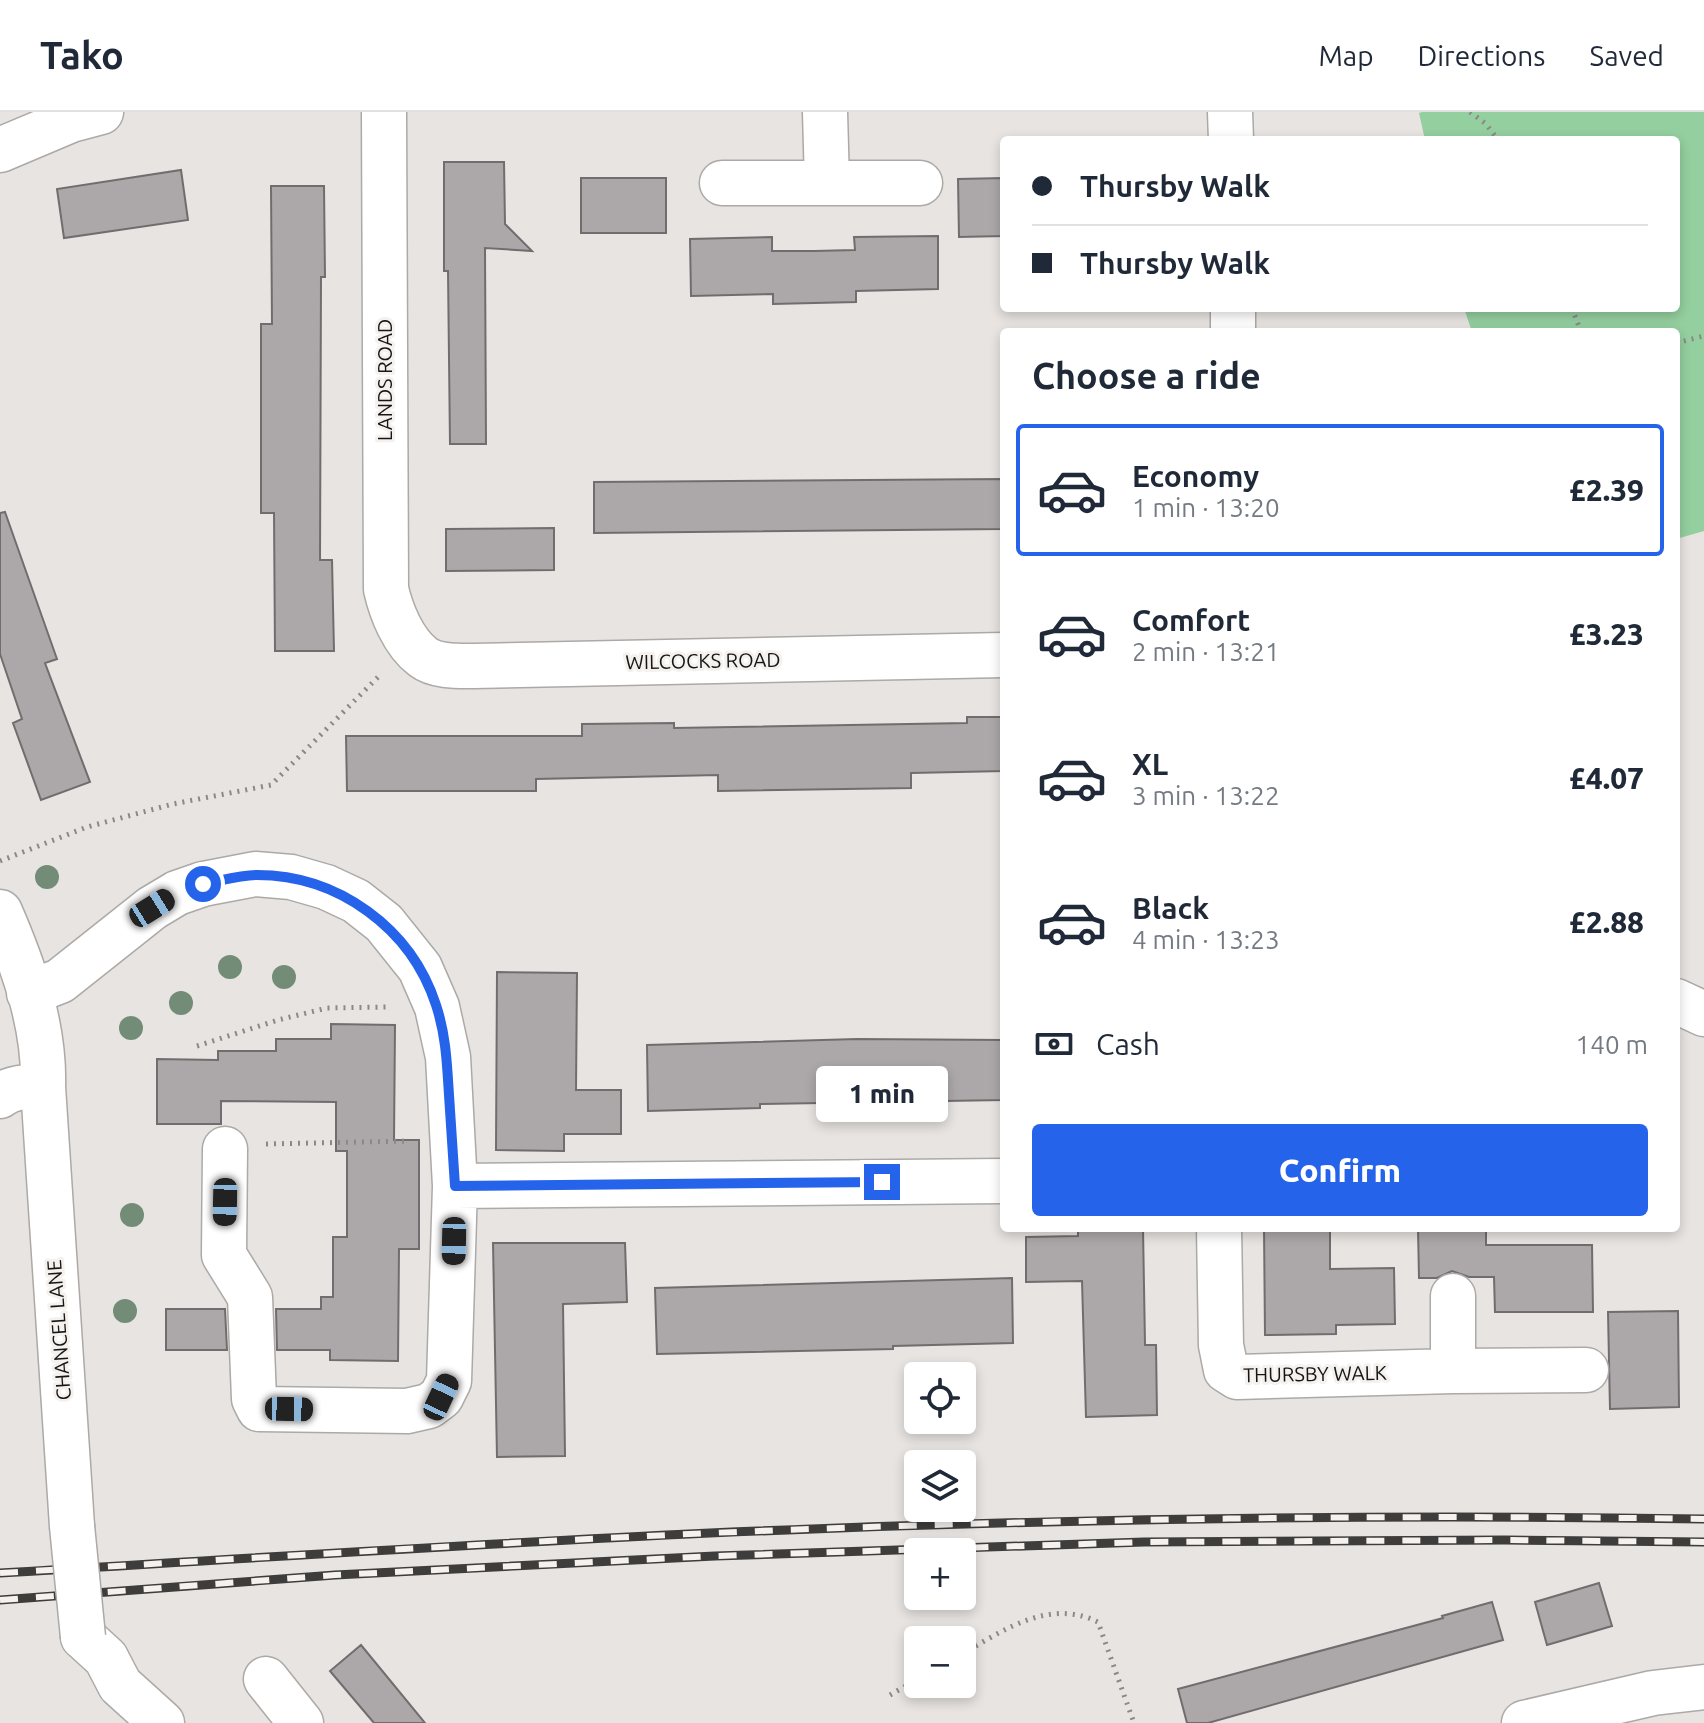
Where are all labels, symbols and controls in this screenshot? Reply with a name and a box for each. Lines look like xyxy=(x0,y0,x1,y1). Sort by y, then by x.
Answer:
text: Tako xyxy=(40,34,124,76)
text: Map xyxy=(1318,40,1374,71)
text: Directions xyxy=(1418,40,1545,71)
text: Saved xyxy=(1589,40,1664,71)
text: Thursby Walk xyxy=(1080,169,1270,203)
text: Thursby Walk xyxy=(1080,246,1270,280)
street label: LANDS ROAD xyxy=(373,319,396,441)
text: Choose a ride xyxy=(1032,355,1261,396)
icon: car xyxy=(1036,454,1108,526)
text: Economy xyxy=(1132,459,1259,493)
text: £2.39 xyxy=(1569,473,1644,507)
text: 1 min · 13:20 xyxy=(1132,493,1280,522)
icon: car xyxy=(1036,598,1108,670)
text: Comfort xyxy=(1132,603,1250,637)
text: £3.23 xyxy=(1569,617,1644,651)
text: 2 min · 13:21 xyxy=(1132,637,1280,666)
street label: WILCOCKS ROAD xyxy=(625,648,781,673)
icon: car xyxy=(1036,742,1108,814)
text: XL xyxy=(1132,747,1168,781)
text: £4.07 xyxy=(1569,761,1644,795)
text: 3 min · 13:22 xyxy=(1132,781,1280,810)
route start xyxy=(185,866,221,902)
car xyxy=(125,885,179,931)
icon: car xyxy=(1036,886,1108,958)
text: Black xyxy=(1132,891,1209,925)
text: £2.88 xyxy=(1569,905,1644,939)
text: 4 min · 13:23 xyxy=(1132,925,1280,954)
icon: cash xyxy=(1032,1022,1076,1066)
text: Cash xyxy=(1096,1027,1160,1061)
text: 140 m xyxy=(1576,1030,1648,1059)
callout: 1 min xyxy=(816,1066,948,1122)
text: 1 min xyxy=(849,1079,915,1108)
button: Confirm xyxy=(1032,1124,1648,1216)
route end xyxy=(864,1164,900,1200)
car xyxy=(213,1178,237,1226)
car xyxy=(442,1217,466,1265)
street label: CHANCEL LANE xyxy=(42,1259,75,1401)
street label: THURSBY WALK xyxy=(1243,1361,1387,1386)
map controls xyxy=(904,1362,976,1698)
button: locate xyxy=(904,1362,976,1434)
car xyxy=(420,1370,462,1424)
car xyxy=(265,1397,313,1421)
button: layers xyxy=(904,1450,976,1522)
button: + xyxy=(904,1538,976,1610)
button: − xyxy=(904,1626,976,1698)

